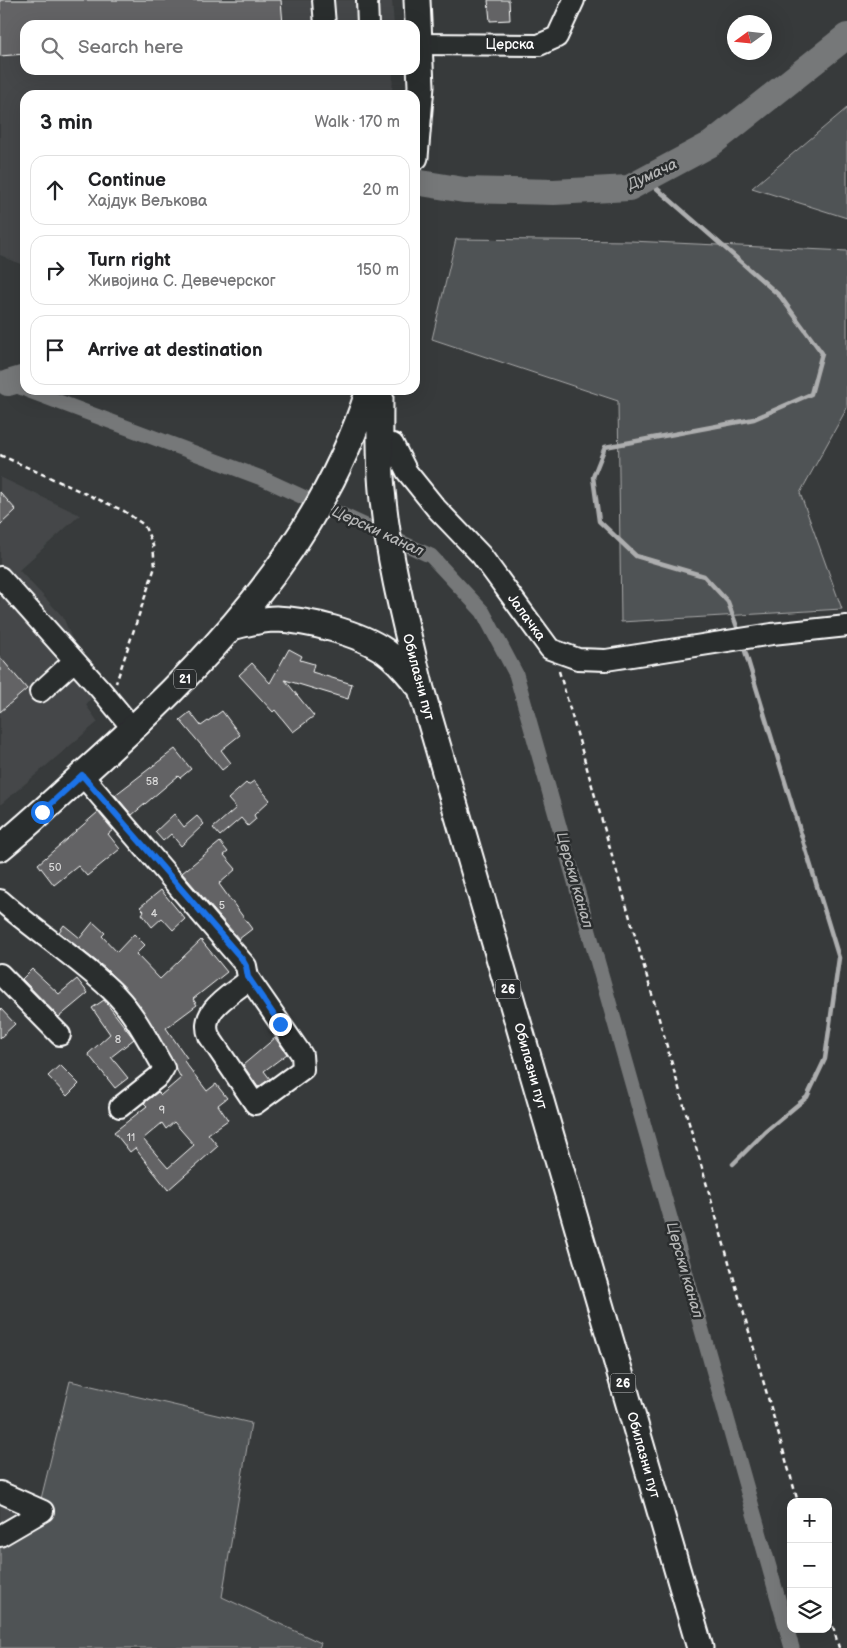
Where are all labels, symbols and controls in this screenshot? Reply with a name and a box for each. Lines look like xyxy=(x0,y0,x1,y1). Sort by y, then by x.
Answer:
north arrow xyxy=(727,15,772,60)
search box xyxy=(20,20,420,75)
icon: search xyxy=(38,34,66,62)
text: Search here xyxy=(78,36,183,59)
street label: Церска xyxy=(486,36,535,53)
text: 3 min xyxy=(40,110,93,135)
text: Walk · 170 m xyxy=(314,113,400,132)
water label: Думача xyxy=(623,155,680,195)
text: Continue xyxy=(88,169,166,192)
icon: ahead xyxy=(41,176,69,204)
text: 20 m xyxy=(363,181,399,200)
text: Хајдук Вељкова xyxy=(88,192,207,211)
text: Turn right xyxy=(88,249,171,272)
icon: right xyxy=(41,256,69,284)
text: 150 m xyxy=(357,261,399,280)
text: Живојина С. Девечерског xyxy=(88,272,276,291)
icon: arrive xyxy=(41,336,69,364)
text: Arrive at destination xyxy=(88,339,263,362)
water label: Церски канал xyxy=(329,502,427,561)
street label: Јалачка xyxy=(504,591,550,645)
street label: Обилазни пут xyxy=(399,632,438,723)
road number: 21 xyxy=(174,670,196,689)
house number: 58 xyxy=(146,775,158,788)
route start xyxy=(31,801,54,824)
water label: Церски канал xyxy=(552,830,597,931)
house number: 50 xyxy=(49,861,62,874)
house number: 5 xyxy=(219,899,225,912)
house number: 4 xyxy=(151,907,158,920)
road number: 26 xyxy=(496,980,520,999)
route end xyxy=(269,1013,292,1036)
street label: Обилазни пут xyxy=(510,1021,551,1112)
house number: 8 xyxy=(115,1033,121,1046)
house number: 9 xyxy=(159,1104,165,1117)
house number: 11 xyxy=(127,1131,135,1144)
water label: Церски канал xyxy=(662,1220,707,1321)
road number: 26 xyxy=(610,1374,636,1392)
street label: Обилазни пут xyxy=(623,1410,664,1501)
map controls xyxy=(787,1498,832,1633)
button: + xyxy=(787,1498,832,1543)
button: − xyxy=(787,1543,832,1588)
button: layers xyxy=(787,1588,832,1633)

